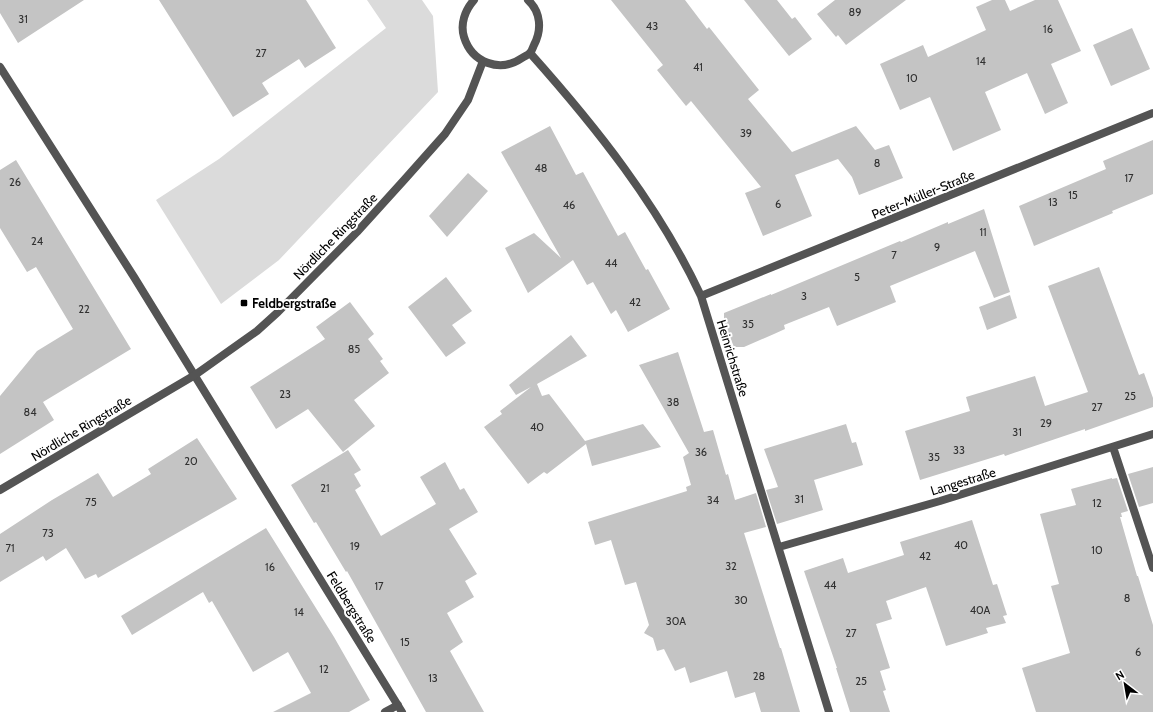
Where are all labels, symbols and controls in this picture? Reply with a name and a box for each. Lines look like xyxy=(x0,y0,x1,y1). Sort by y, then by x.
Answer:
house number: 89 xyxy=(849,5,861,19)
house number: 31 xyxy=(18,12,28,26)
house number: 43 xyxy=(646,19,658,33)
house number: 16 xyxy=(1043,22,1053,36)
house number: 27 xyxy=(255,46,267,60)
house number: 14 xyxy=(976,54,987,68)
house number: 41 xyxy=(693,60,703,74)
house number: 10 xyxy=(906,71,918,85)
house number: 39 xyxy=(740,126,752,140)
house number: 8 xyxy=(874,156,880,170)
house number: 48 xyxy=(534,161,548,175)
street label: Peter-Müller-Straße xyxy=(869,166,977,222)
house number: 17 xyxy=(1124,171,1134,185)
house number: 26 xyxy=(9,175,21,189)
house number: 15 xyxy=(1068,188,1078,202)
street label: Nördliche Ringstraße xyxy=(290,189,381,283)
house number: 13 xyxy=(1048,195,1058,209)
house number: 6 xyxy=(775,197,781,211)
house number: 46 xyxy=(563,198,575,212)
house number: 11 xyxy=(979,225,987,239)
house number: 24 xyxy=(31,234,44,248)
house number: 9 xyxy=(934,240,940,254)
house number: 7 xyxy=(891,248,897,262)
house number: 44 xyxy=(605,256,618,270)
house number: 5 xyxy=(854,270,860,284)
house number: 3 xyxy=(801,289,807,303)
place label: Feldbergstraße xyxy=(252,295,336,311)
house number: 42 xyxy=(629,295,641,309)
marker: Feldbergstraße xyxy=(239,298,249,308)
house number: 22 xyxy=(78,302,90,316)
house number: 35 xyxy=(742,317,754,331)
street label: Heinrichstraße xyxy=(714,318,752,399)
house number: 85 xyxy=(348,342,360,356)
house number: 23 xyxy=(279,387,291,401)
house number: 25 xyxy=(1124,389,1136,403)
street label: Nördliche Ringstraße xyxy=(28,392,134,464)
house number: 38 xyxy=(667,395,679,409)
house number: 27 xyxy=(1091,400,1103,414)
house number: 84 xyxy=(23,405,37,419)
house number: 29 xyxy=(1040,416,1052,430)
house number: 40 xyxy=(530,420,544,434)
house number: 31 xyxy=(1012,425,1022,439)
house number: 33 xyxy=(953,443,965,457)
house number: 36 xyxy=(695,445,707,459)
house number: 35 xyxy=(928,450,940,464)
house number: 20 xyxy=(184,454,198,468)
street label: Langestraße xyxy=(928,463,998,498)
house number: 21 xyxy=(320,481,330,495)
house number: 31 xyxy=(794,492,804,506)
house number: 34 xyxy=(707,493,720,507)
house number: 75 xyxy=(85,495,97,509)
house number: 12 xyxy=(1092,496,1102,510)
house number: 73 xyxy=(42,526,54,540)
house number: 40 xyxy=(954,538,968,552)
house number: 19 xyxy=(350,539,360,553)
house number: 71 xyxy=(5,541,15,555)
house number: 10 xyxy=(1091,543,1103,557)
house number: 42 xyxy=(919,549,931,563)
house number: 32 xyxy=(725,559,737,573)
house number: 16 xyxy=(265,560,275,574)
street label: Feldbergstraße xyxy=(324,568,381,646)
house number: 44 xyxy=(824,578,837,592)
house number: 17 xyxy=(374,579,384,593)
house number: 8 xyxy=(1124,591,1130,605)
house number: 30 xyxy=(734,593,748,607)
house number: 40A xyxy=(970,603,991,617)
house number: 14 xyxy=(294,605,305,619)
house number: 30A xyxy=(666,614,686,628)
house number: 27 xyxy=(845,626,857,640)
house number: 15 xyxy=(400,635,410,649)
house number: 6 xyxy=(1135,645,1141,659)
house number: 12 xyxy=(319,662,329,676)
north arrow xyxy=(1105,664,1145,704)
text: N xyxy=(1113,667,1127,683)
house number: 28 xyxy=(753,669,765,683)
house number: 13 xyxy=(428,671,438,685)
house number: 25 xyxy=(855,674,867,688)

